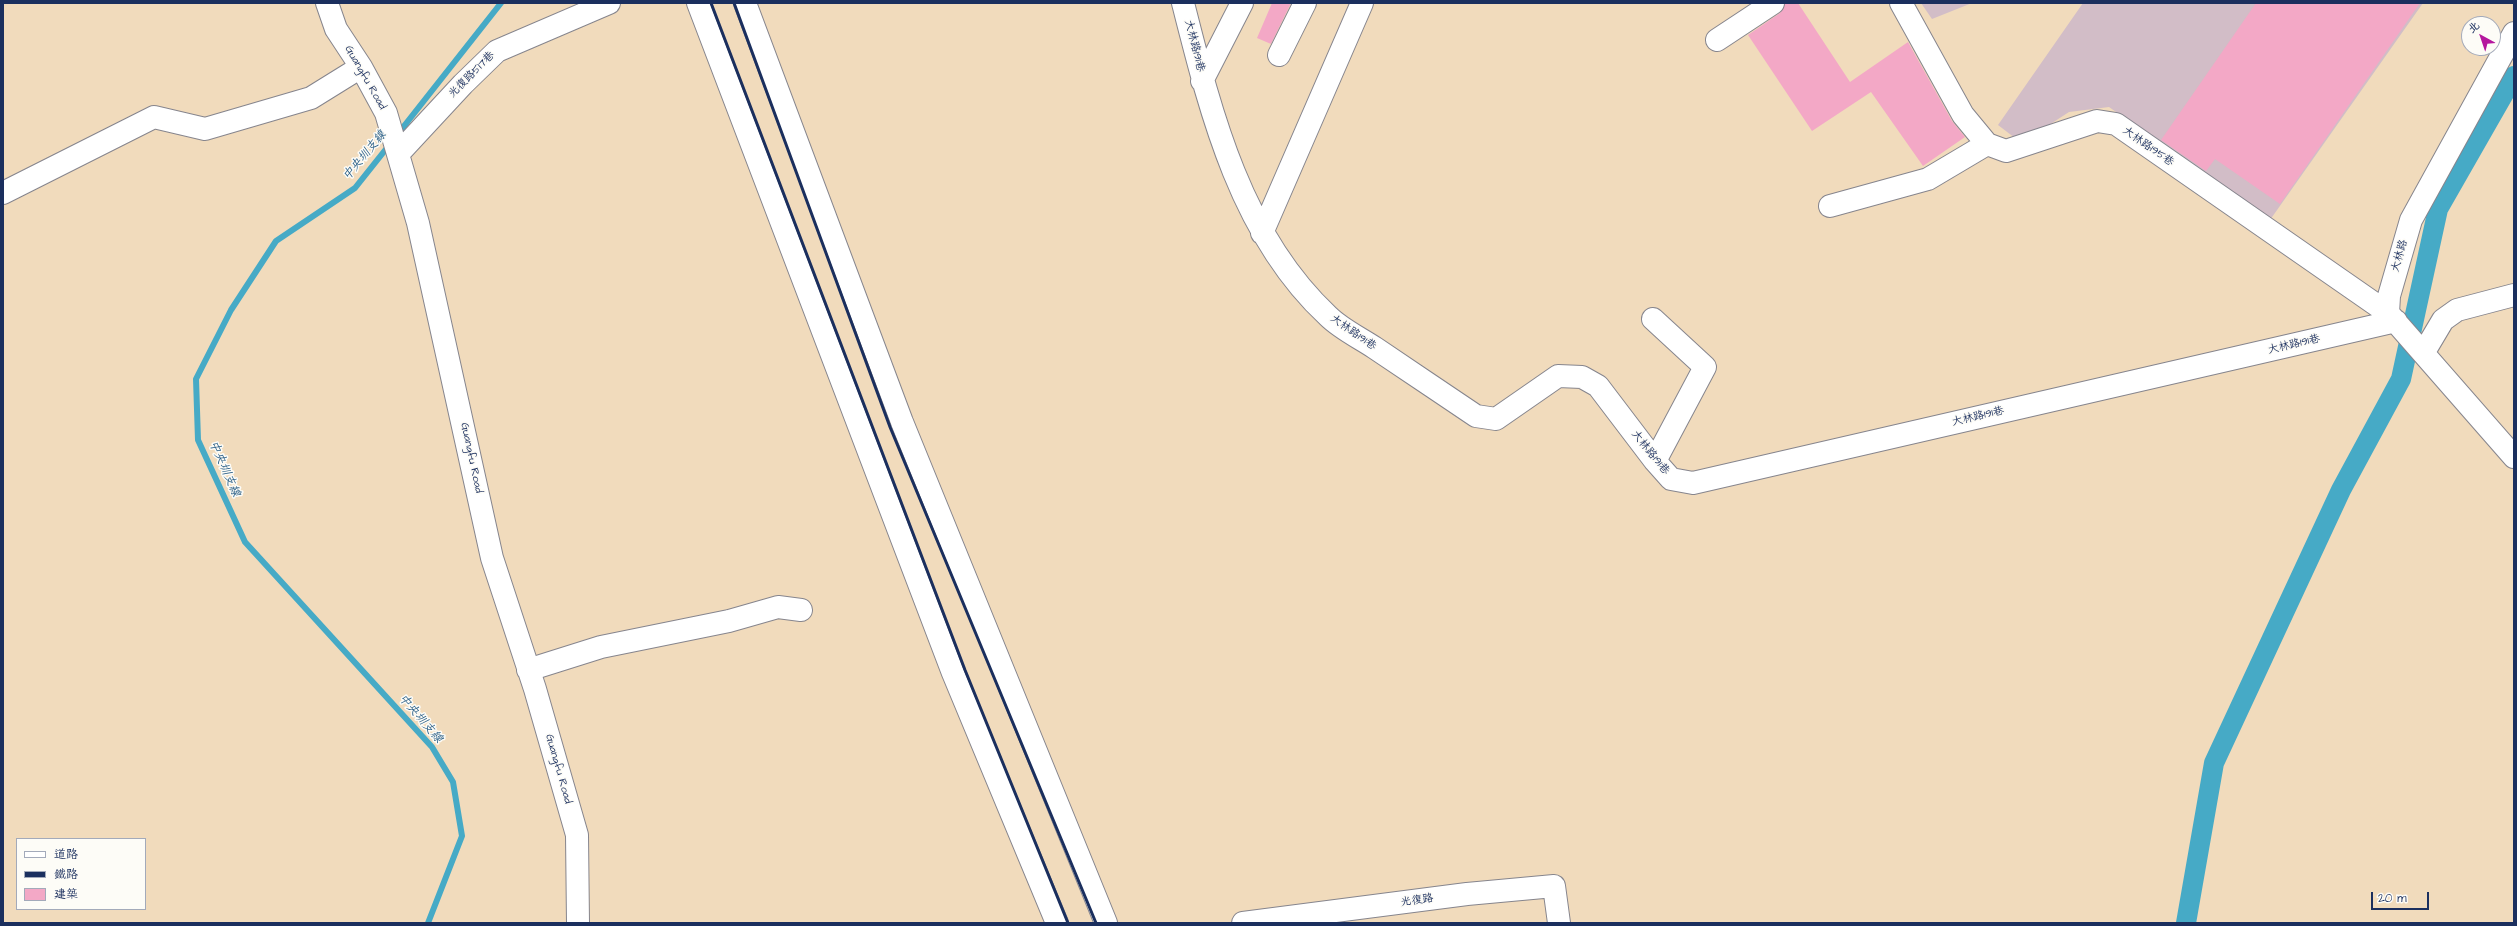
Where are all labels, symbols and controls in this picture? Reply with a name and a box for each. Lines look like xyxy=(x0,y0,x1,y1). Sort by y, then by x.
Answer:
north arrow xyxy=(2461,16,2501,56)
text: 北 xyxy=(2465,18,2483,36)
street label: 大林路191巷 xyxy=(1181,19,1207,73)
street label: Guangfu Road xyxy=(341,44,389,112)
street label: 光復路517巷 xyxy=(446,49,498,101)
street label: 大林路195巷 xyxy=(2120,125,2176,169)
water label: 中央圳支線 xyxy=(340,128,390,184)
street label: 大林路 xyxy=(2389,238,2411,274)
street label: 大林路191巷 xyxy=(1327,312,1379,354)
street label: 大林路191巷 xyxy=(2267,333,2321,357)
street label: 大林路191巷 xyxy=(1951,405,2005,429)
street label: Guangfu Road xyxy=(457,422,485,494)
street label: 大林路191巷 xyxy=(1628,428,1672,478)
water label: 中央圳支線 xyxy=(205,439,243,499)
water label: 中央圳支線 xyxy=(395,692,445,746)
street label: Guangfu Road xyxy=(542,733,574,805)
legend xyxy=(16,838,146,910)
text: 道路 xyxy=(54,846,78,863)
text: 鐵路 xyxy=(54,866,78,883)
scale bar xyxy=(2373,884,2431,910)
text: 建築 xyxy=(54,886,78,903)
text: 20 m xyxy=(2378,890,2407,907)
street label: 光復路 xyxy=(1400,892,1434,910)

